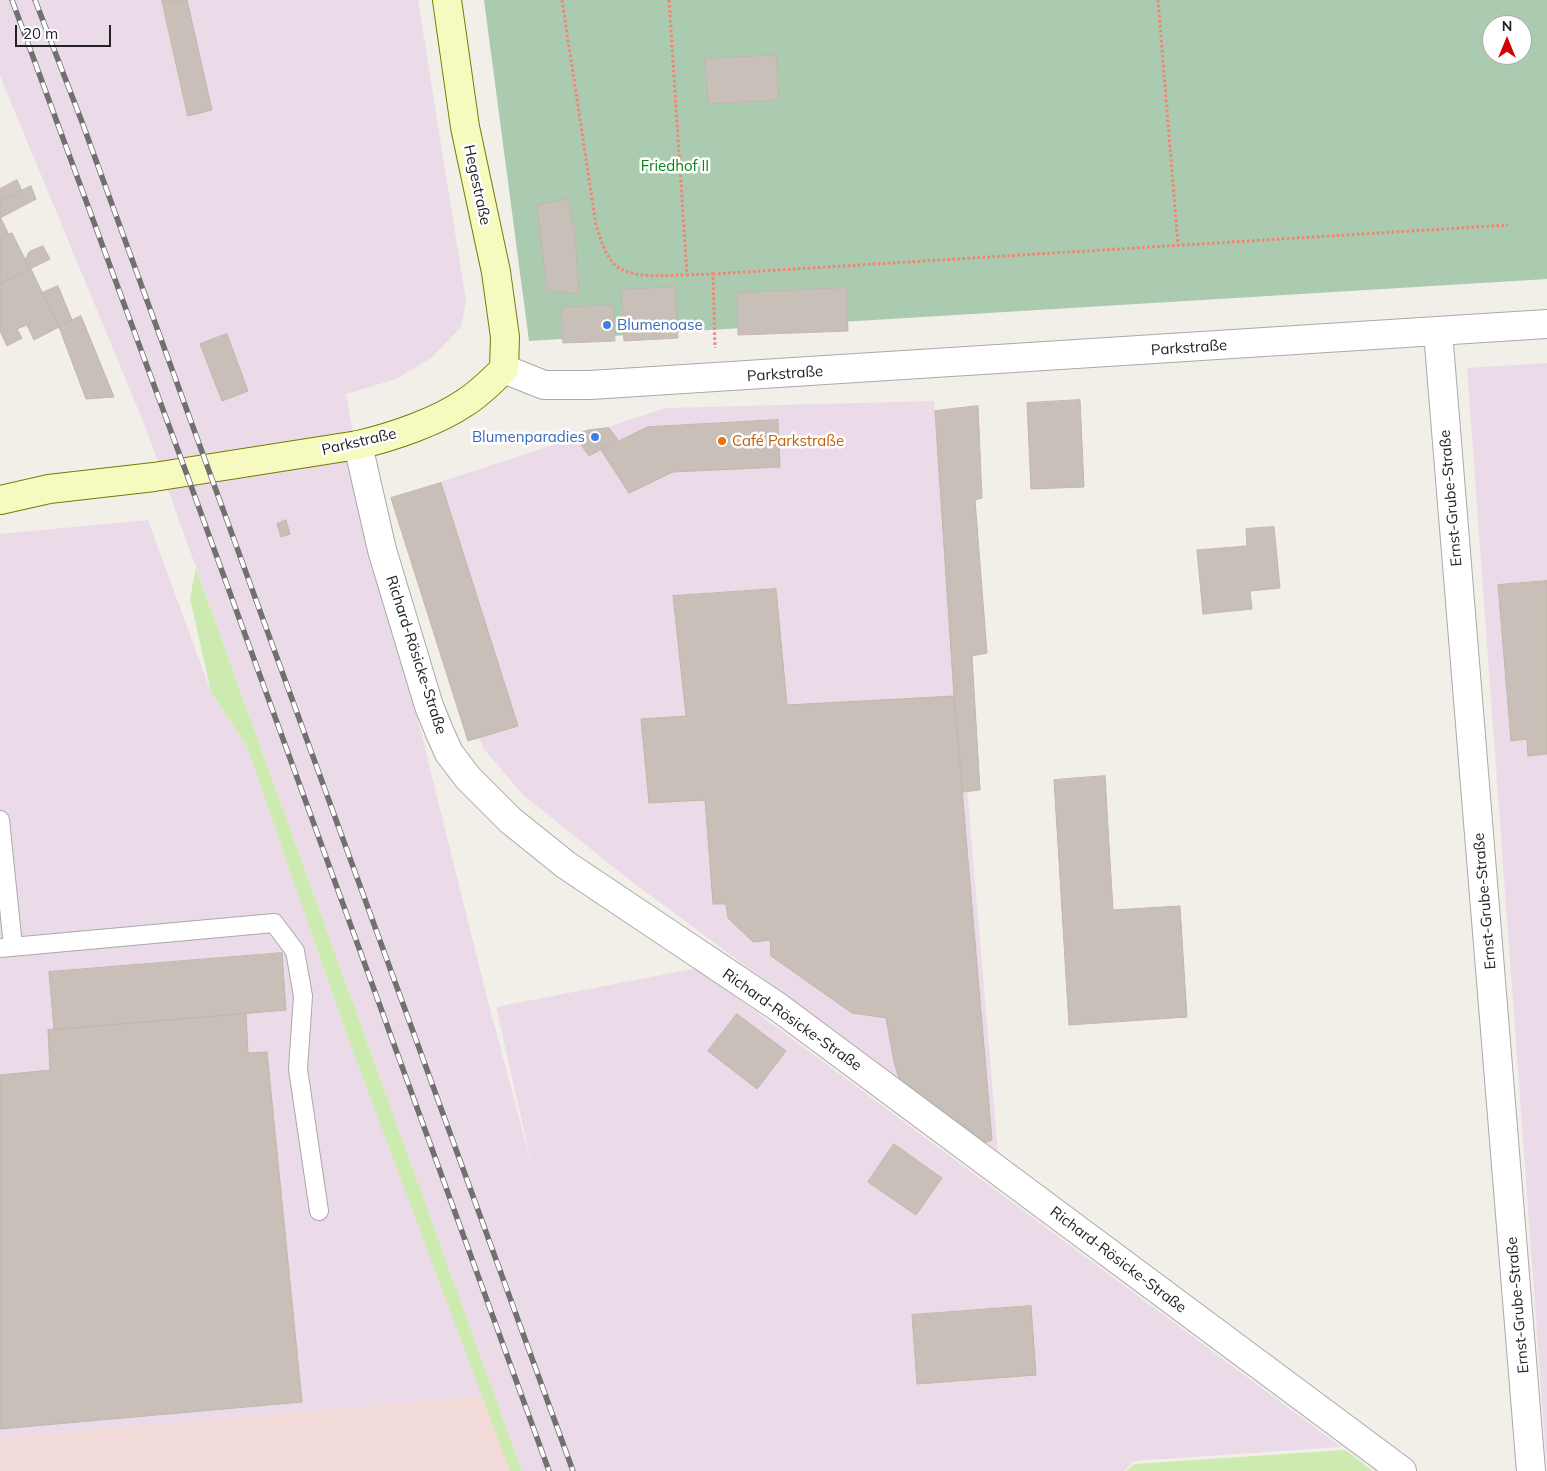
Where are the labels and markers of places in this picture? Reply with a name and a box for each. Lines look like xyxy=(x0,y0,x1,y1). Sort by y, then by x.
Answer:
place label: Blumenoase xyxy=(617,316,703,334)
marker: Blumenoase xyxy=(601,319,613,331)
place label: Blumenparadies xyxy=(472,428,585,446)
marker: Blumenparadies xyxy=(589,431,601,443)
place label: Café Parkstraße xyxy=(732,432,844,450)
marker: Café Parkstraße xyxy=(716,435,728,447)

